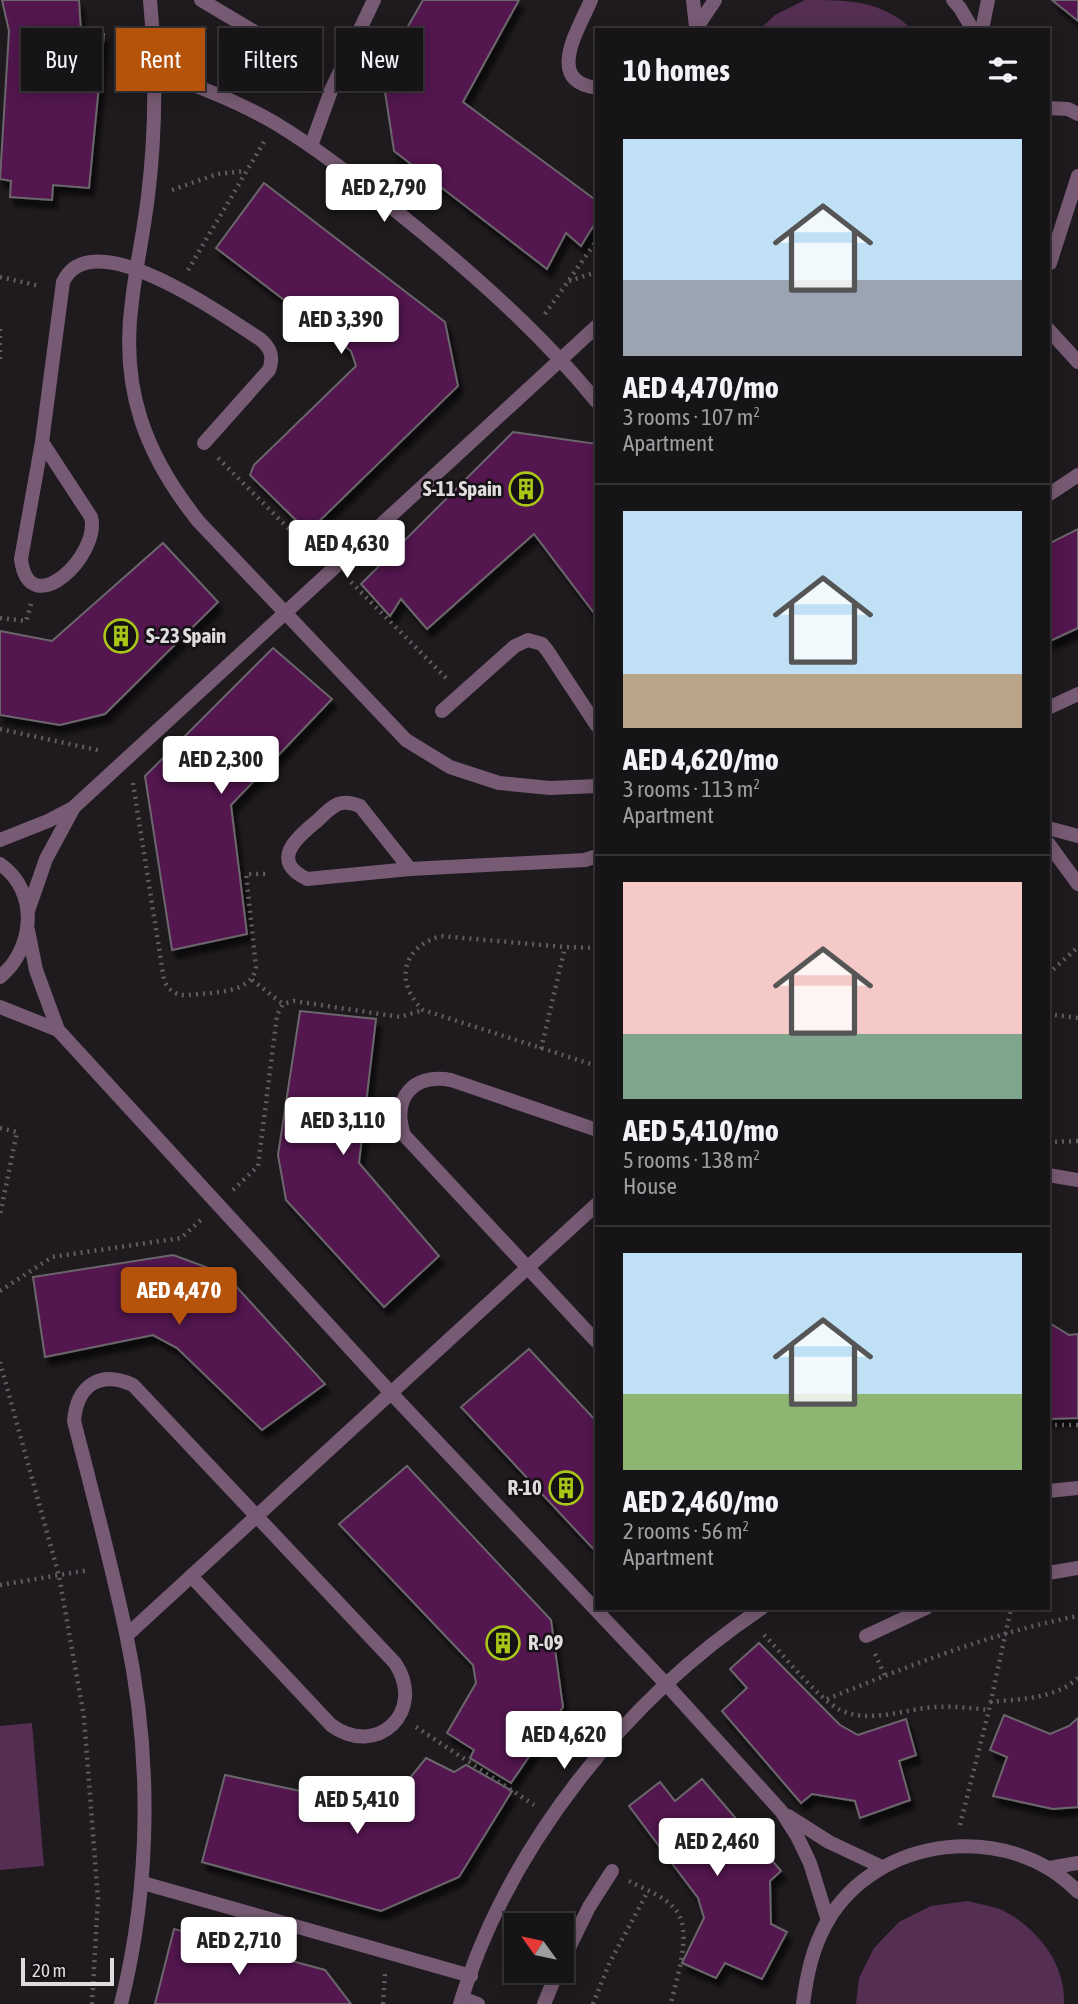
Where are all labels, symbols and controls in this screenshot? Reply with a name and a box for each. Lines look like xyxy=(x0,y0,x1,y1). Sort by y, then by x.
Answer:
chip: Buy xyxy=(21,28,102,91)
chip: Rent xyxy=(116,28,205,91)
chip: Filters xyxy=(219,28,322,91)
chip: New xyxy=(336,28,423,91)
icon: filters xyxy=(984,51,1022,89)
text: 10 homes xyxy=(623,53,730,87)
pin: AED 2,790 xyxy=(304,164,464,224)
text: AED 2,790 xyxy=(342,174,426,200)
icon: home xyxy=(760,185,886,311)
pin: AED 3,390 xyxy=(261,296,421,356)
text: AED 3,390 xyxy=(299,306,383,332)
text: AED 4,470/mo xyxy=(623,370,779,404)
text: 3 rooms · 107 m² xyxy=(623,404,760,430)
text: Apartment xyxy=(623,430,714,456)
building icon: S-11 Spain xyxy=(507,470,545,508)
place label: S-11 Spain xyxy=(423,476,502,500)
pin: AED 4,630 xyxy=(267,520,427,580)
text: AED 4,630 xyxy=(305,530,389,556)
icon: home xyxy=(760,557,886,683)
building icon: S-23 Spain xyxy=(102,617,140,655)
place label: S-23 Spain xyxy=(146,623,226,647)
pin: AED 2,300 xyxy=(141,736,301,796)
text: AED 4,620/mo xyxy=(623,742,779,776)
text: AED 2,300 xyxy=(179,746,263,772)
text: 3 rooms · 113 m² xyxy=(623,776,760,802)
text: Apartment xyxy=(623,802,714,828)
icon: home xyxy=(760,928,886,1054)
pin: AED 3,110 xyxy=(263,1098,423,1157)
text: AED 3,110 xyxy=(301,1107,385,1133)
text: AED 5,410/mo xyxy=(623,1113,779,1147)
text: 5 rooms · 138 m² xyxy=(623,1147,760,1173)
text: House xyxy=(623,1173,677,1199)
pin: AED 4,470 xyxy=(99,1268,259,1327)
text: AED 4,470 xyxy=(137,1277,221,1303)
icon: home xyxy=(760,1299,886,1425)
building icon: R-10 xyxy=(547,1469,585,1507)
place label: R-10 xyxy=(508,1475,542,1499)
text: AED 2,460/mo xyxy=(623,1484,779,1518)
text: 2 rooms · 56 m² xyxy=(623,1518,749,1544)
text: Apartment xyxy=(623,1544,714,1570)
building icon: R-09 xyxy=(484,1624,522,1662)
place label: R-09 xyxy=(528,1630,564,1654)
pin: AED 4,620 xyxy=(484,1712,644,1771)
text: AED 4,620 xyxy=(522,1721,606,1747)
pin: AED 5,410 xyxy=(277,1776,437,1836)
text: AED 5,410 xyxy=(315,1786,399,1812)
pin: AED 2,460 xyxy=(637,1818,797,1878)
text: AED 2,460 xyxy=(675,1828,759,1854)
north arrow xyxy=(504,1913,574,1983)
map controls xyxy=(504,1913,574,1983)
pin: AED 2,710 xyxy=(159,1918,319,1977)
text: AED 2,710 xyxy=(197,1927,281,1953)
scale bar xyxy=(21,1955,114,1987)
text: 20 m xyxy=(32,1959,66,1981)

